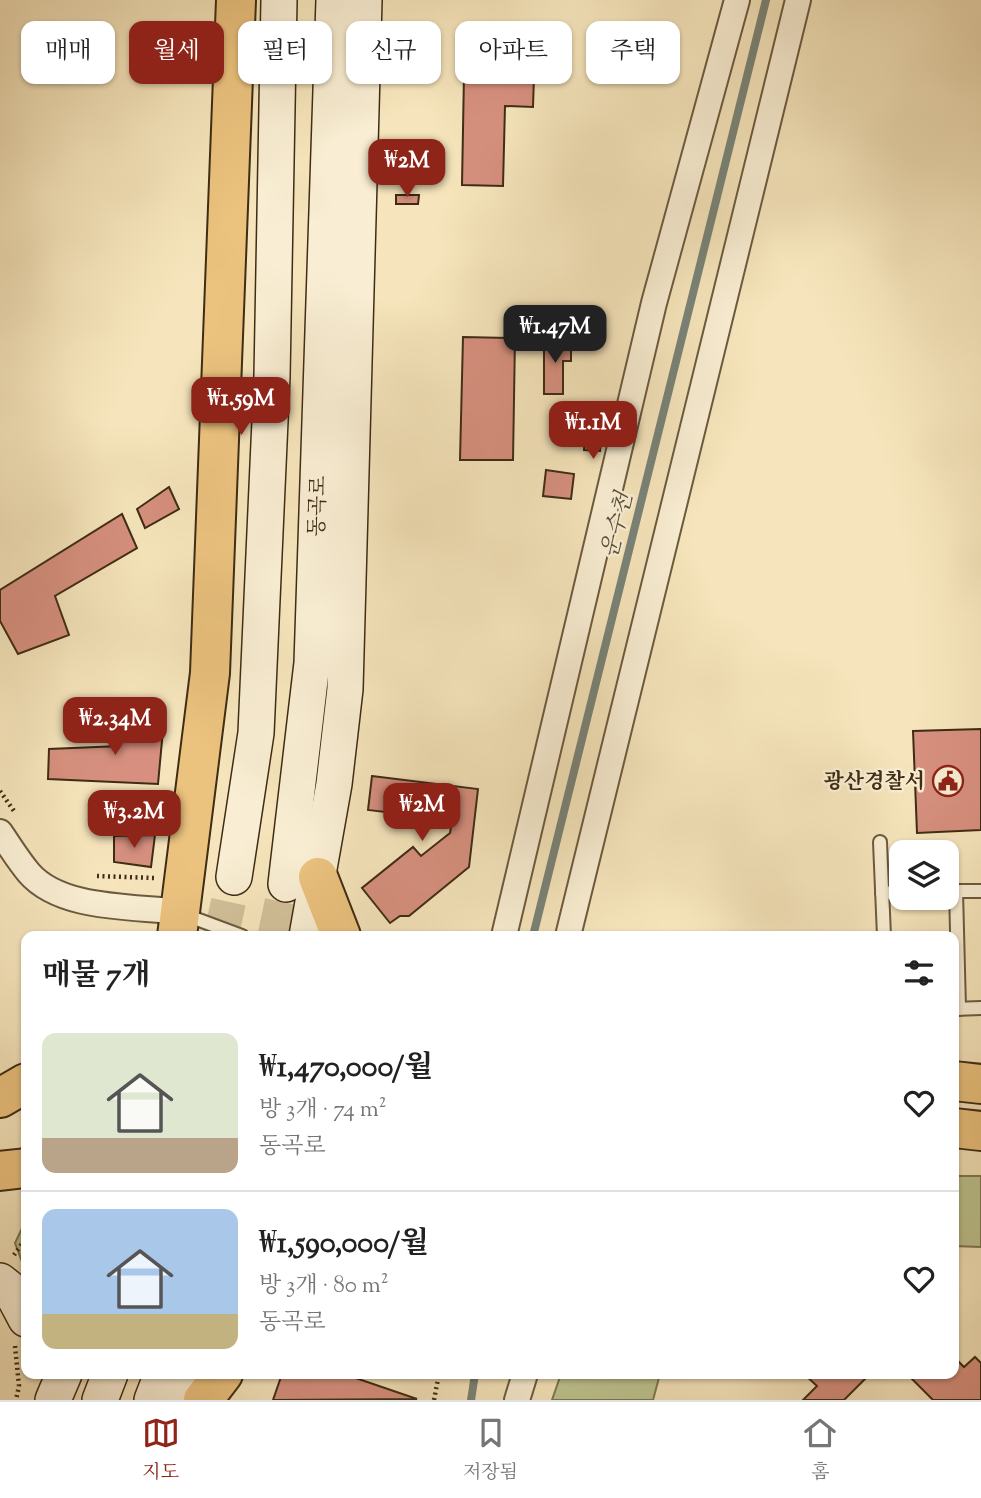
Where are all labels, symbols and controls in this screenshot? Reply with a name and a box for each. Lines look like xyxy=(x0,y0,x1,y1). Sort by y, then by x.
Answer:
chip: 매매 xyxy=(21,21,115,84)
chip: 월세 xyxy=(129,21,224,84)
chip: 필터 xyxy=(238,21,332,84)
chip: 신규 xyxy=(346,21,441,84)
chip: 아파트 xyxy=(455,21,572,84)
chip: 주택 xyxy=(586,21,680,84)
pin: ₩2M xyxy=(373,140,441,199)
text: ₩2M xyxy=(384,145,430,178)
pin: ₩1.47M xyxy=(498,306,612,365)
text: ₩1.47M xyxy=(519,311,591,344)
pin: ₩1.59M xyxy=(184,378,298,437)
text: ₩1.59M xyxy=(207,383,275,416)
pin: ₩1.1M xyxy=(544,402,642,461)
text: ₩1.1M xyxy=(565,407,621,440)
street label: 동곡로 xyxy=(303,475,335,537)
water label: 운수천 xyxy=(594,488,643,562)
pin: ₩2.34M xyxy=(58,698,172,757)
text: ₩2.34M xyxy=(79,703,151,736)
public building icon: 광산경찰서 xyxy=(931,764,965,798)
place label: 광산경찰서 xyxy=(824,768,925,798)
pin: ₩2M xyxy=(388,784,456,843)
text: ₩2M xyxy=(399,789,445,822)
pin: ₩3.2M xyxy=(85,790,183,850)
text: ₩3.2M xyxy=(104,796,164,829)
map controls xyxy=(889,840,959,910)
button: layers xyxy=(889,840,959,910)
icon: filters xyxy=(900,954,938,992)
text: 매물 7개 xyxy=(42,955,150,998)
text: ₩1,470,000/월 xyxy=(259,1047,433,1090)
icon: home xyxy=(98,1061,182,1145)
icon: heart xyxy=(900,1084,938,1122)
text: 방 3개 · 74 m² xyxy=(259,1094,386,1127)
text: 동곡로 xyxy=(259,1131,326,1164)
text: ₩1,590,000/월 xyxy=(259,1223,429,1266)
icon: home xyxy=(98,1237,182,1321)
icon: heart xyxy=(900,1260,938,1298)
text: 방 3개 · 80 m² xyxy=(259,1270,389,1303)
text: 동곡로 xyxy=(259,1307,326,1340)
tab: 지도 xyxy=(142,1414,180,1487)
tab: 저장됨 xyxy=(463,1414,518,1487)
tab: 홈 xyxy=(801,1414,839,1487)

